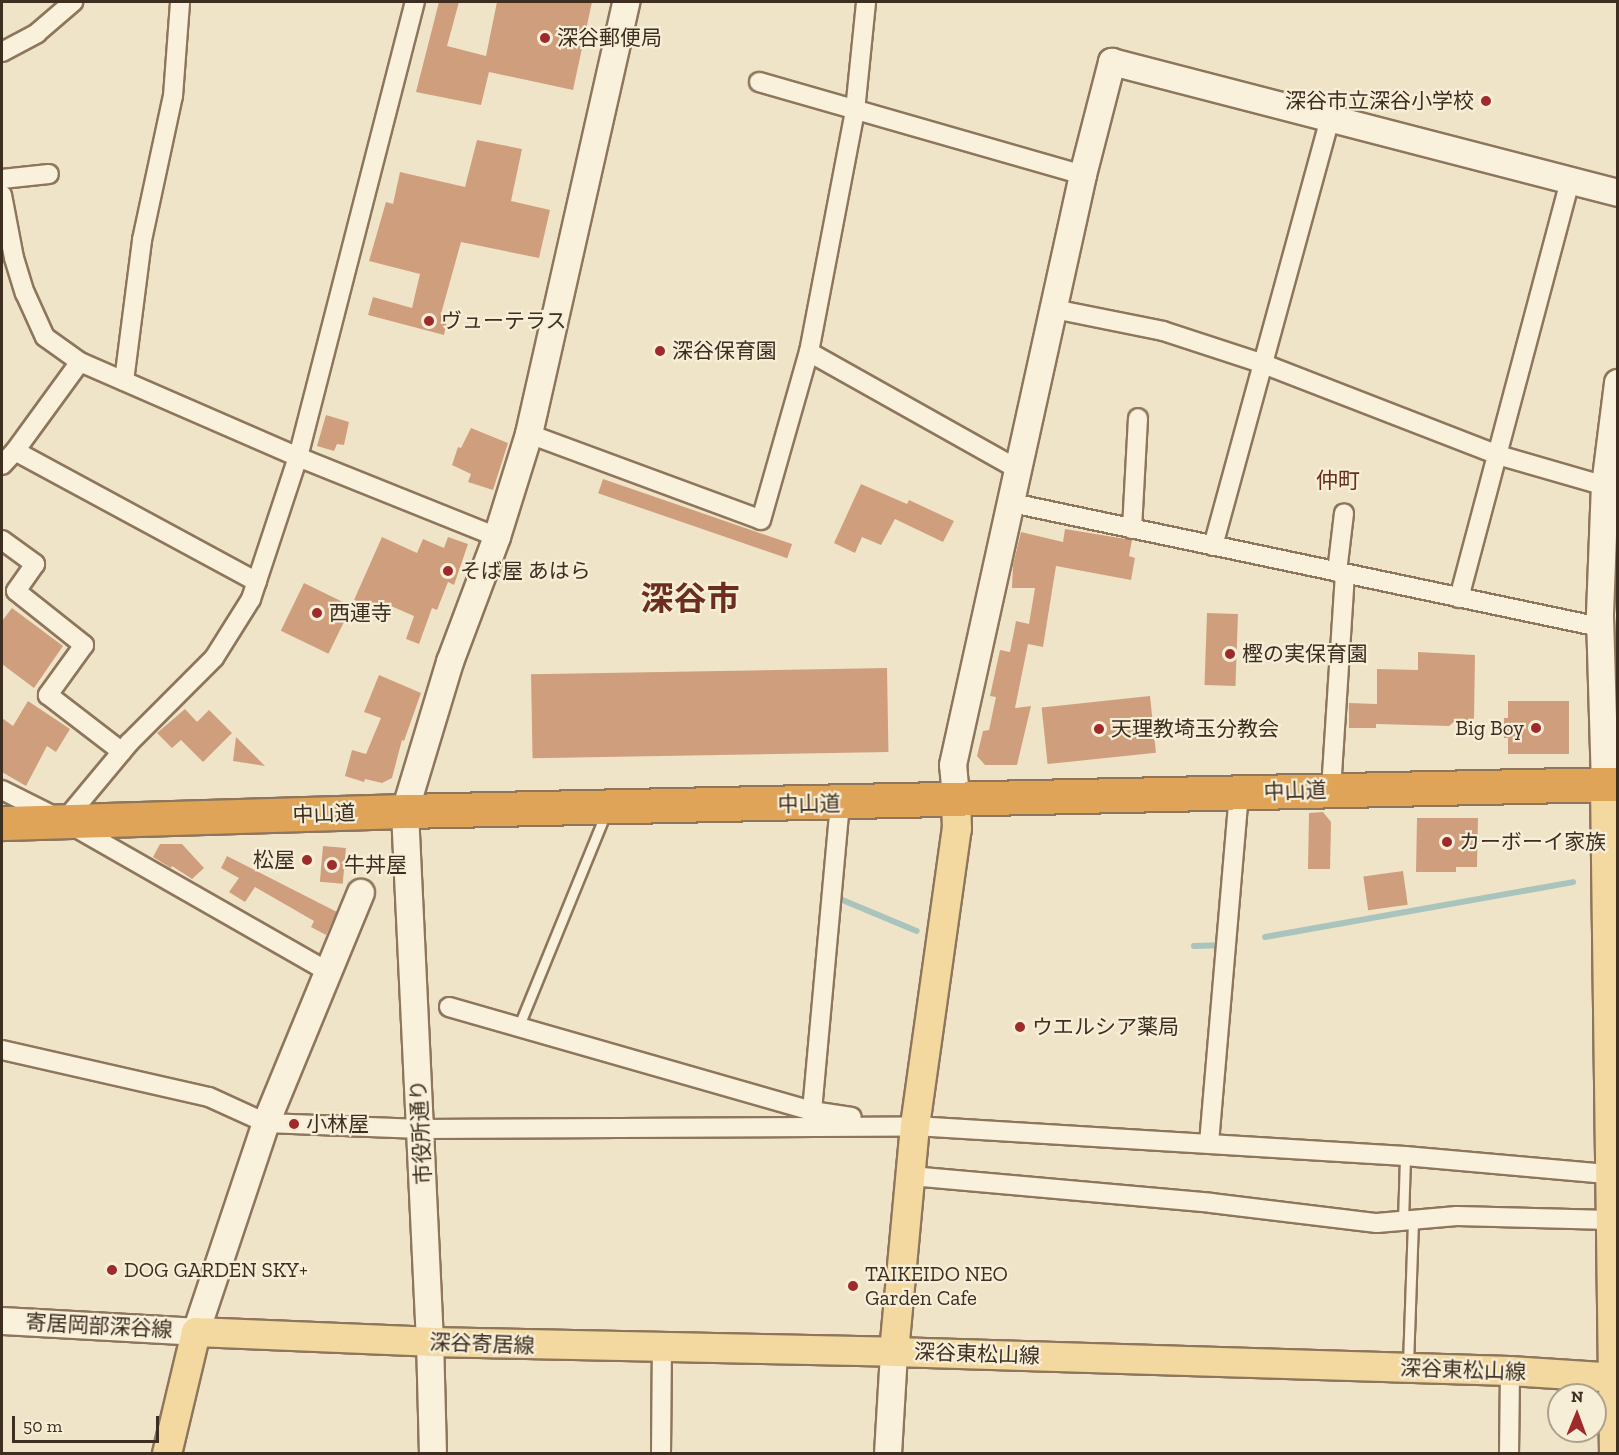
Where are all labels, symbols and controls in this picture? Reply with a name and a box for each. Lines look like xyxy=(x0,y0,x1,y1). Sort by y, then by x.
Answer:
place label: 深谷郵便局 xyxy=(557,25,662,51)
marker: 深谷郵便局 xyxy=(538,31,552,45)
place label: 深谷市立深谷小学校 xyxy=(1285,88,1474,114)
marker: 深谷市立深谷小学校 xyxy=(1479,94,1493,108)
place label: ヴューテラス xyxy=(441,308,567,334)
marker: ヴューテラス xyxy=(422,314,436,328)
place label: 深谷保育園 xyxy=(672,338,777,364)
marker: 深谷保育園 xyxy=(653,344,667,358)
district label: 仲町 xyxy=(1316,468,1360,494)
place label: そば屋 あはら xyxy=(460,558,591,584)
marker: そば屋 あはら xyxy=(441,564,455,578)
district label: 深谷市 xyxy=(641,579,739,619)
place label: 西運寺 xyxy=(329,600,392,626)
marker: 西運寺 xyxy=(310,606,324,620)
place label: 樫の実保育園 xyxy=(1242,641,1368,667)
marker: 樫の実保育園 xyxy=(1223,647,1237,661)
place label: Big Boy xyxy=(1455,715,1524,741)
place label: 天理教埼玉分教会 xyxy=(1111,716,1279,742)
marker: Big Boy xyxy=(1529,721,1543,735)
marker: 天理教埼玉分教会 xyxy=(1092,722,1106,736)
street label: 中山道 xyxy=(1263,777,1327,805)
street label: 中山道 xyxy=(777,791,841,817)
street label: 中山道 xyxy=(292,800,356,828)
place label: カーボーイ家族 xyxy=(1459,829,1606,855)
marker: カーボーイ家族 xyxy=(1440,835,1454,849)
place label: 松屋 xyxy=(253,847,295,873)
place label: 牛丼屋 xyxy=(344,852,407,878)
marker: 松屋 xyxy=(300,853,314,867)
marker: 牛丼屋 xyxy=(325,858,339,872)
place label: ウエルシア薬局 xyxy=(1032,1014,1179,1040)
marker: ウエルシア薬局 xyxy=(1013,1020,1027,1034)
street label: 市役所通り xyxy=(406,1079,436,1185)
place label: 小林屋 xyxy=(306,1111,369,1137)
marker: 小林屋 xyxy=(287,1117,301,1131)
place label: DOG GARDEN SKY+ xyxy=(124,1257,308,1283)
place label: TAIKEIDO NEO Garden Cafe xyxy=(865,1261,1008,1311)
marker: DOG GARDEN SKY+ xyxy=(105,1263,119,1277)
marker: TAIKEIDO NEO Garden Cafe xyxy=(846,1279,860,1293)
street label: 寄居岡部深谷線 xyxy=(25,1310,173,1342)
street label: 深谷寄居線 xyxy=(429,1330,535,1358)
street label: 深谷東松山線 xyxy=(914,1339,1040,1369)
street label: 深谷東松山線 xyxy=(1400,1355,1526,1385)
north arrow xyxy=(1547,1383,1607,1443)
text: N xyxy=(1571,1387,1584,1406)
scale bar xyxy=(15,1404,162,1442)
text: 50 m xyxy=(23,1415,62,1437)

